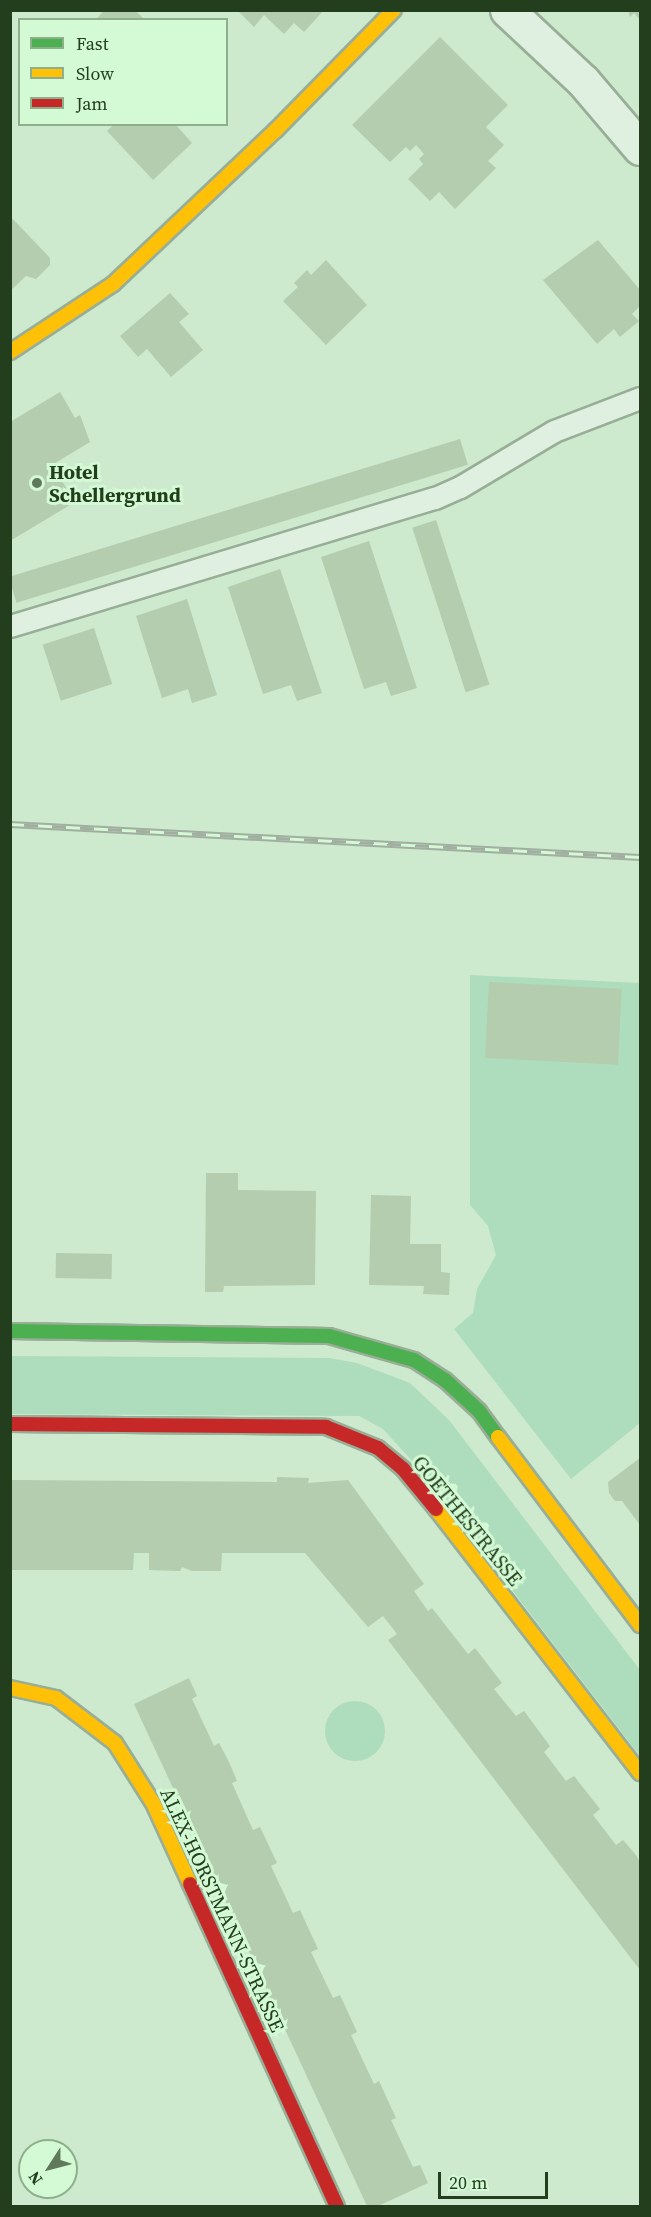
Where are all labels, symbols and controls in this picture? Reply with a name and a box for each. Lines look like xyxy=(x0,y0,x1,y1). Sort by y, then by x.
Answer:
legend xyxy=(18,18,228,126)
text: Fast xyxy=(76,31,109,56)
text: Slow xyxy=(76,61,114,86)
text: Jam xyxy=(76,91,108,116)
place label: Hotel Schellergrund xyxy=(49,460,181,507)
marker: Hotel Schellergrund xyxy=(30,476,44,490)
street label: GOETHESTRASSE xyxy=(407,1451,527,1591)
street label: ALEX-HORSTMANN-STRASSE xyxy=(155,1784,289,2036)
north arrow xyxy=(18,2139,78,2199)
scale bar xyxy=(441,2160,550,2198)
text: N xyxy=(23,2167,47,2190)
text: 20 m xyxy=(449,2170,487,2195)

